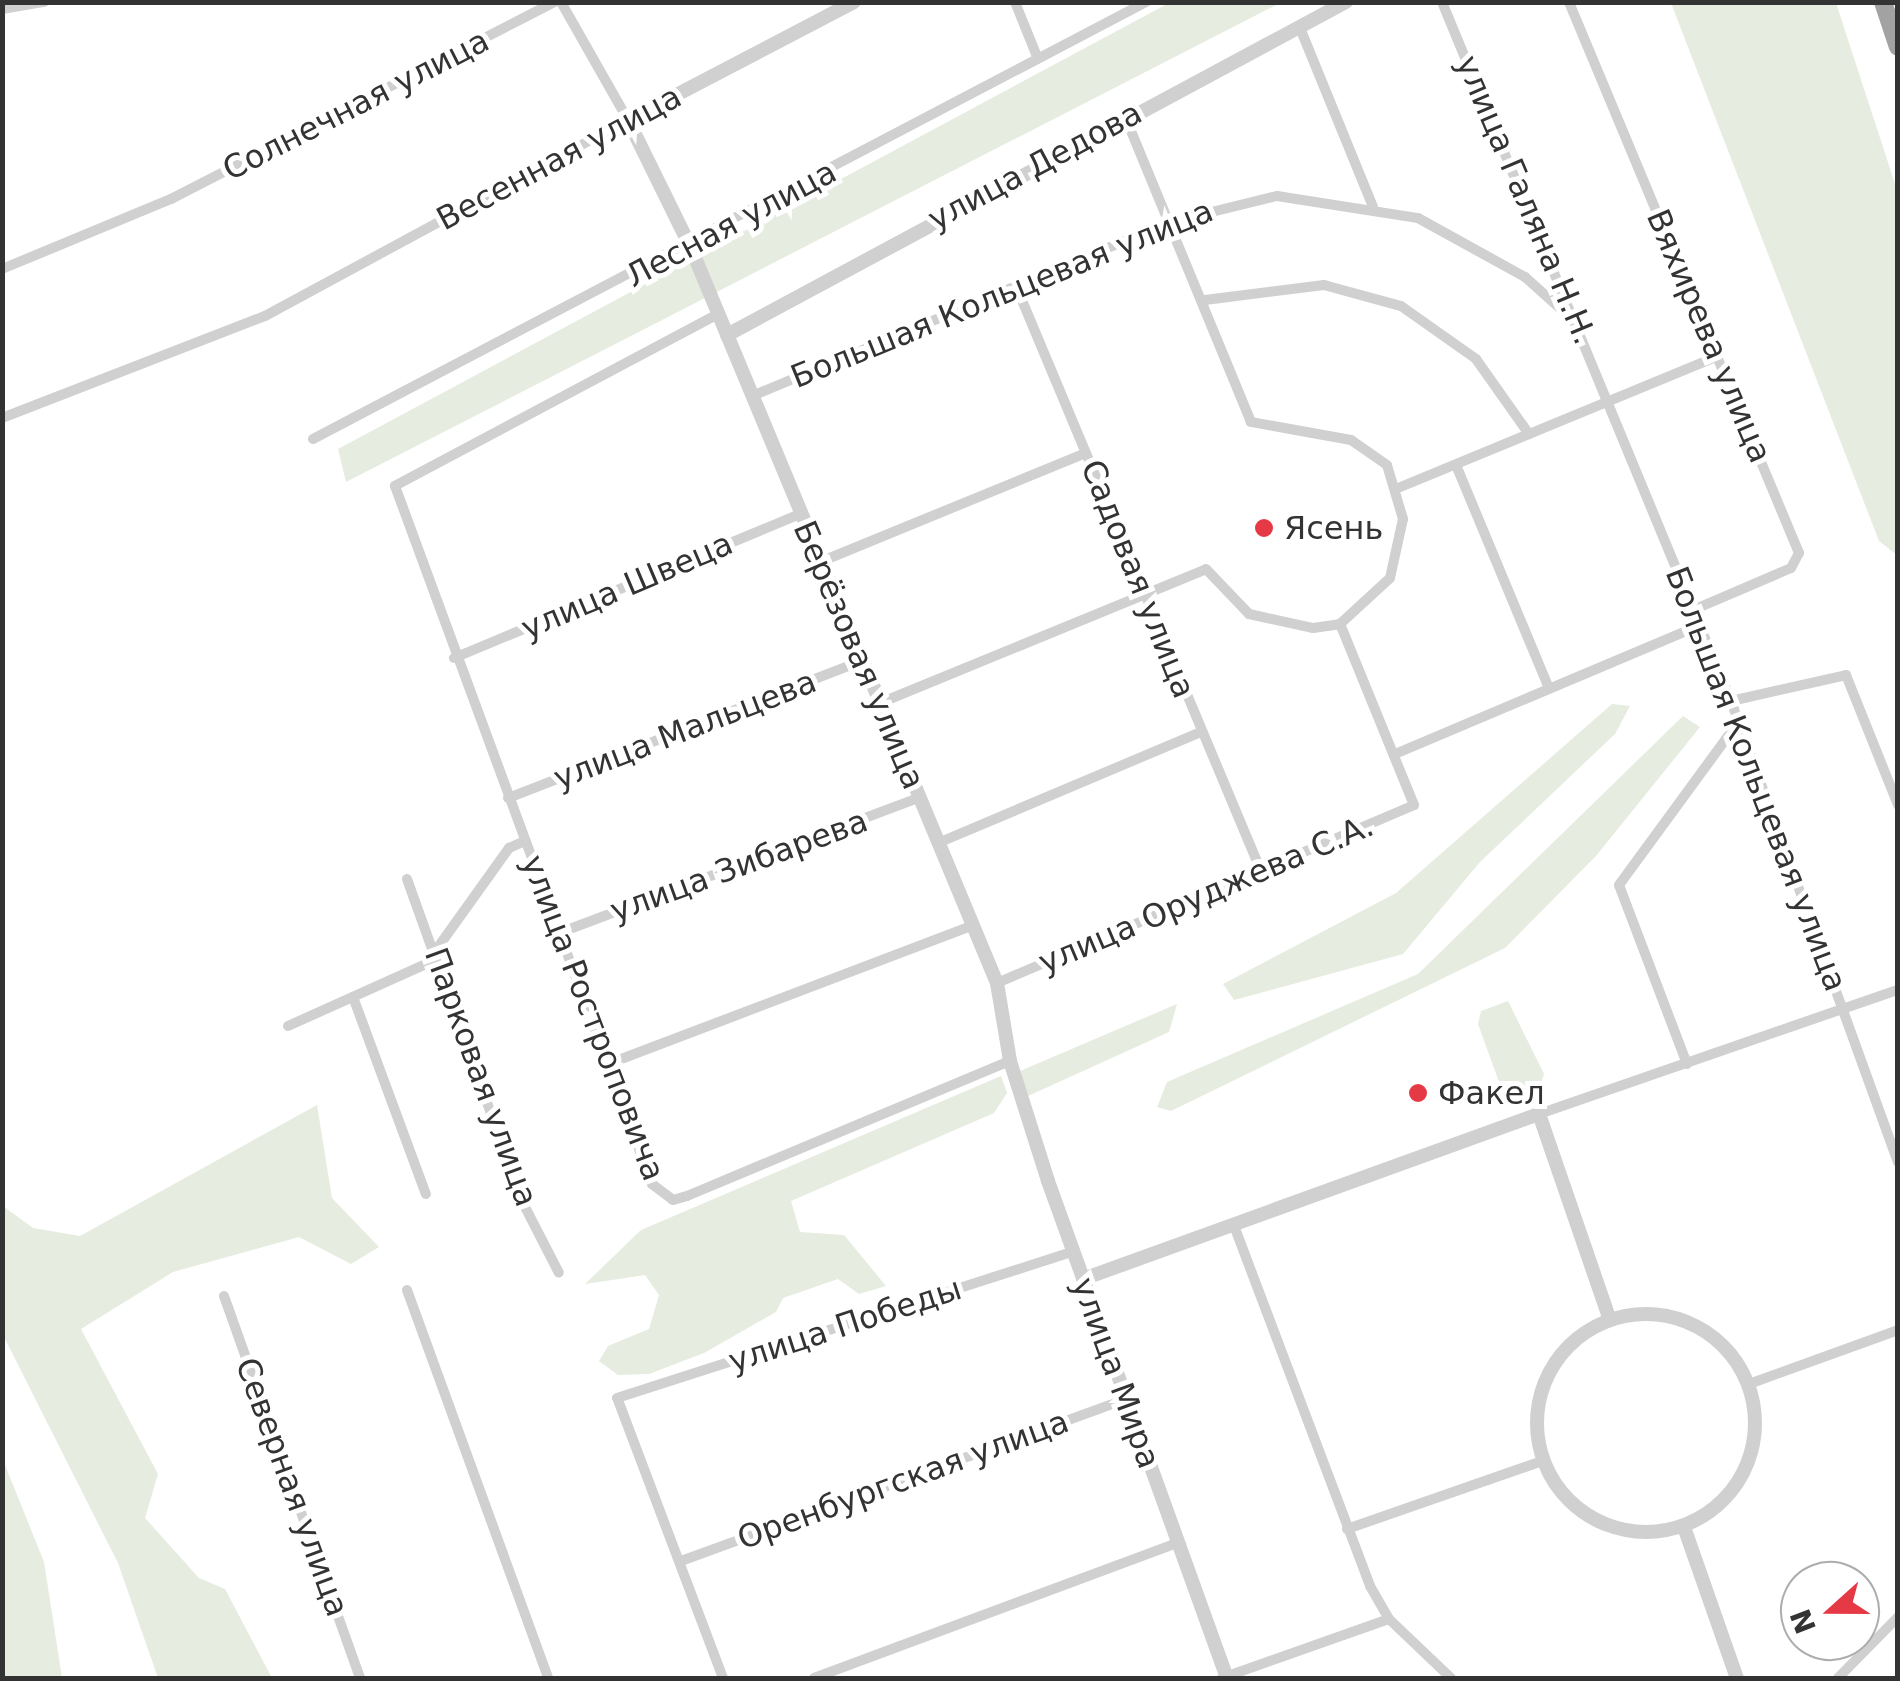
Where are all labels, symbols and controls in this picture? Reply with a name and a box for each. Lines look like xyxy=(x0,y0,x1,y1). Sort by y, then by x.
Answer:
street label: Солнечная улица xyxy=(217,21,495,189)
street label: улица Галяна Н.Н. xyxy=(1448,50,1604,350)
street label: Весенная улица xyxy=(430,77,688,239)
street label: улица Дедова xyxy=(922,94,1148,238)
street label: Лесная улица xyxy=(619,152,843,296)
street label: Большая Кольцевая улица xyxy=(785,192,1219,396)
street label: Вяхирева улица xyxy=(1638,204,1780,468)
street label: Садовая улица xyxy=(1073,454,1203,704)
place label: Ясень xyxy=(1284,509,1383,547)
street label: Берёзовая улица xyxy=(785,515,933,795)
marker: Ясень xyxy=(1253,517,1275,539)
street label: улица Швеца xyxy=(516,524,738,648)
street label: Большая Кольцевая улица xyxy=(1657,561,1855,997)
street label: улица Мальцева xyxy=(548,662,822,798)
street label: улица Зибарева xyxy=(605,802,873,930)
street label: улица Оруджева С.А. xyxy=(1033,806,1379,982)
street label: улица Ростроповича xyxy=(513,850,673,1186)
street label: Парковая улица xyxy=(416,942,546,1212)
place label: Факел xyxy=(1438,1074,1545,1112)
marker: Факел xyxy=(1407,1082,1429,1104)
street label: улица Победы xyxy=(724,1269,966,1381)
street label: улица Мира xyxy=(1064,1272,1168,1474)
street label: Северная улица xyxy=(227,1352,357,1622)
street label: Оренбургская улица xyxy=(732,1402,1074,1558)
north arrow xyxy=(1780,1561,1880,1661)
text: N xyxy=(1784,1604,1823,1638)

